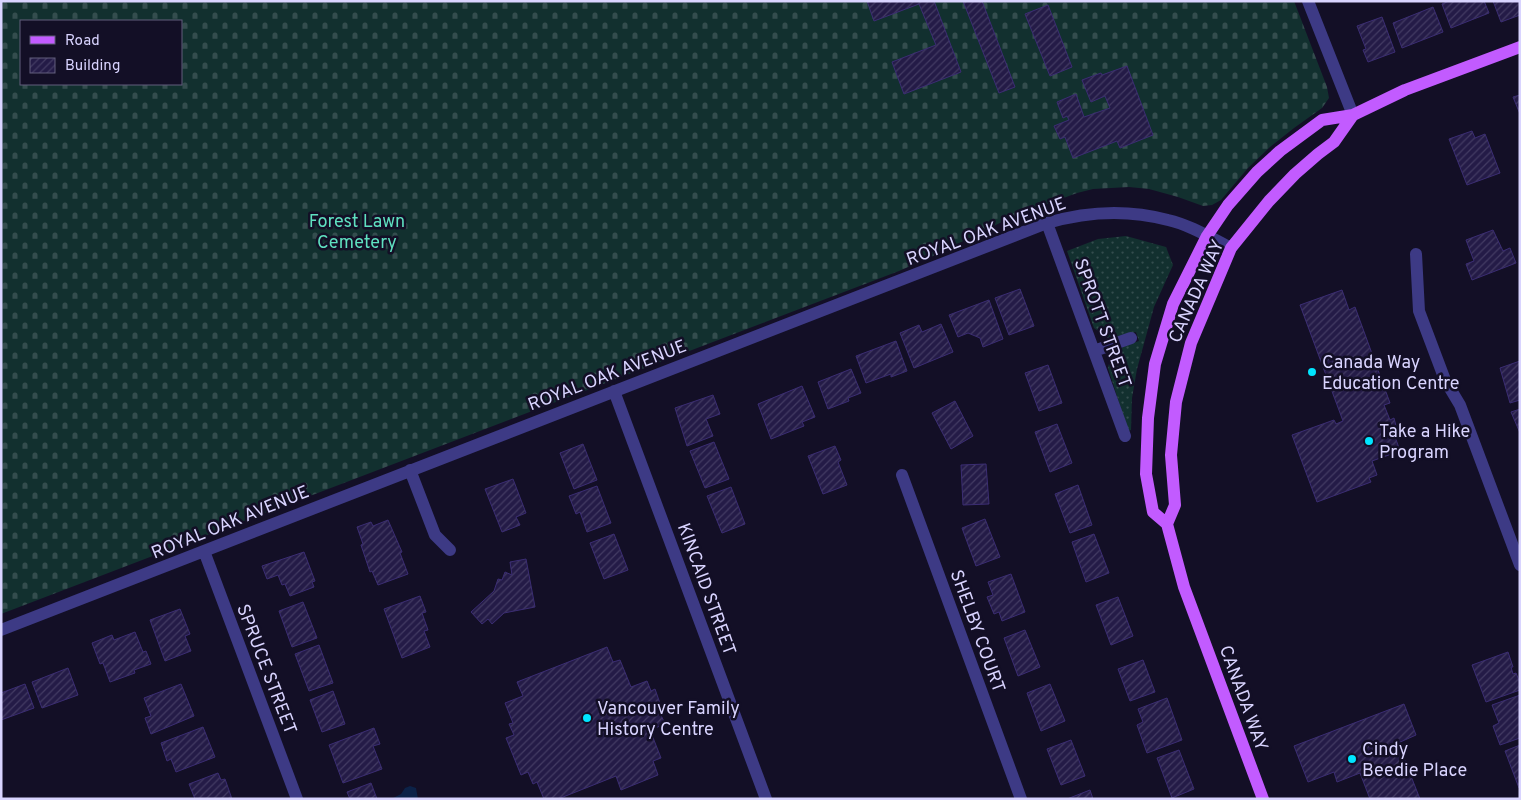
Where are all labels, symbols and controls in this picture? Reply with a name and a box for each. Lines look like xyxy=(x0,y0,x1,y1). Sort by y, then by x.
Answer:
legend xyxy=(20,20,182,85)
text: Road xyxy=(65,32,100,51)
text: Building xyxy=(65,57,120,76)
street label: ROYAL OAK AVENUE xyxy=(904,193,1069,272)
park label: Forest Lawn Cemetery xyxy=(309,211,405,255)
street label: CANADA WAY xyxy=(1164,236,1230,347)
street label: SPROTT STREET xyxy=(1068,256,1136,391)
street label: ROYAL OAK AVENUE xyxy=(525,336,690,417)
place label: Canada Way Education Centre xyxy=(1322,352,1459,396)
marker: Canada Way Education Centre xyxy=(1306,366,1318,378)
place label: Take a Hike Program xyxy=(1379,421,1470,465)
marker: Take a Hike Program xyxy=(1363,435,1375,447)
street label: ROYAL OAK AVENUE xyxy=(148,481,313,566)
street label: KINCAID STREET xyxy=(671,520,740,659)
street label: SHELBY COURT xyxy=(944,567,1009,696)
street label: SPRUCE STREET xyxy=(230,601,301,738)
street label: CANADA WAY xyxy=(1213,643,1272,754)
place label: Vancouver Family History Centre xyxy=(597,698,740,742)
marker: Vancouver Family History Centre xyxy=(581,712,593,724)
place label: Cindy Beedie Place xyxy=(1362,739,1467,783)
marker: Cindy Beedie Place xyxy=(1346,753,1358,765)

